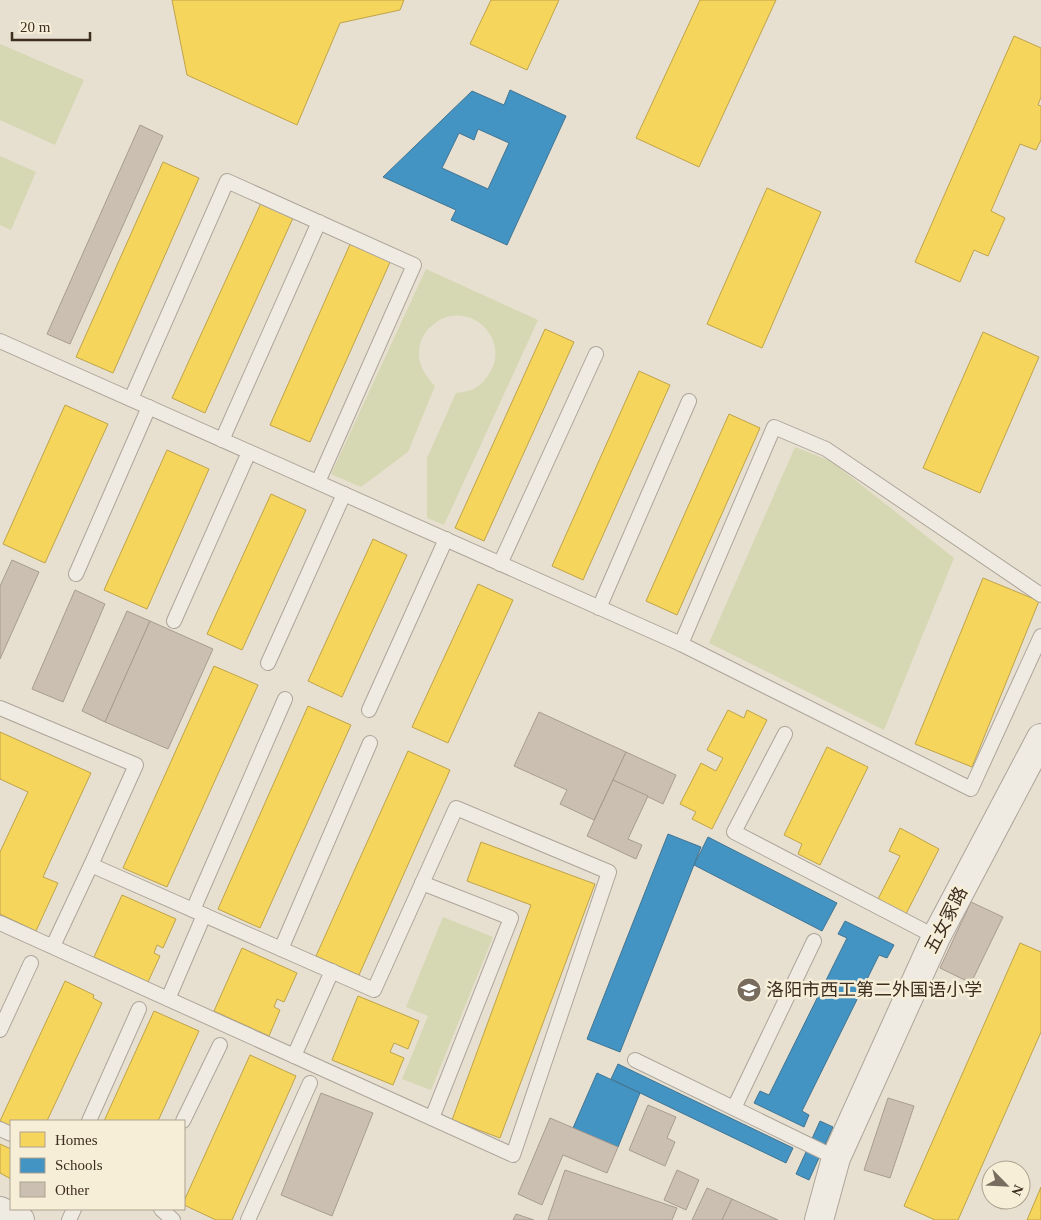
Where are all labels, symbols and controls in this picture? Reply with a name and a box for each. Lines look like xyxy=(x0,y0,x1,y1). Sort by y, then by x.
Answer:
scale bar xyxy=(12,10,90,42)
text: 20 m xyxy=(20,19,51,35)
street label: 五女冢路 xyxy=(921,883,971,957)
school or university icon: 洛阳市西工第二外国语小学 xyxy=(736,977,762,1003)
place label: 洛阳市西工第二外国语小学 xyxy=(766,980,982,1000)
legend xyxy=(10,1120,185,1210)
text: Homes xyxy=(55,1132,98,1148)
text: Schools xyxy=(55,1157,103,1173)
north arrow xyxy=(981,1160,1031,1210)
text: Other xyxy=(55,1182,89,1198)
text: N xyxy=(1009,1182,1026,1198)

